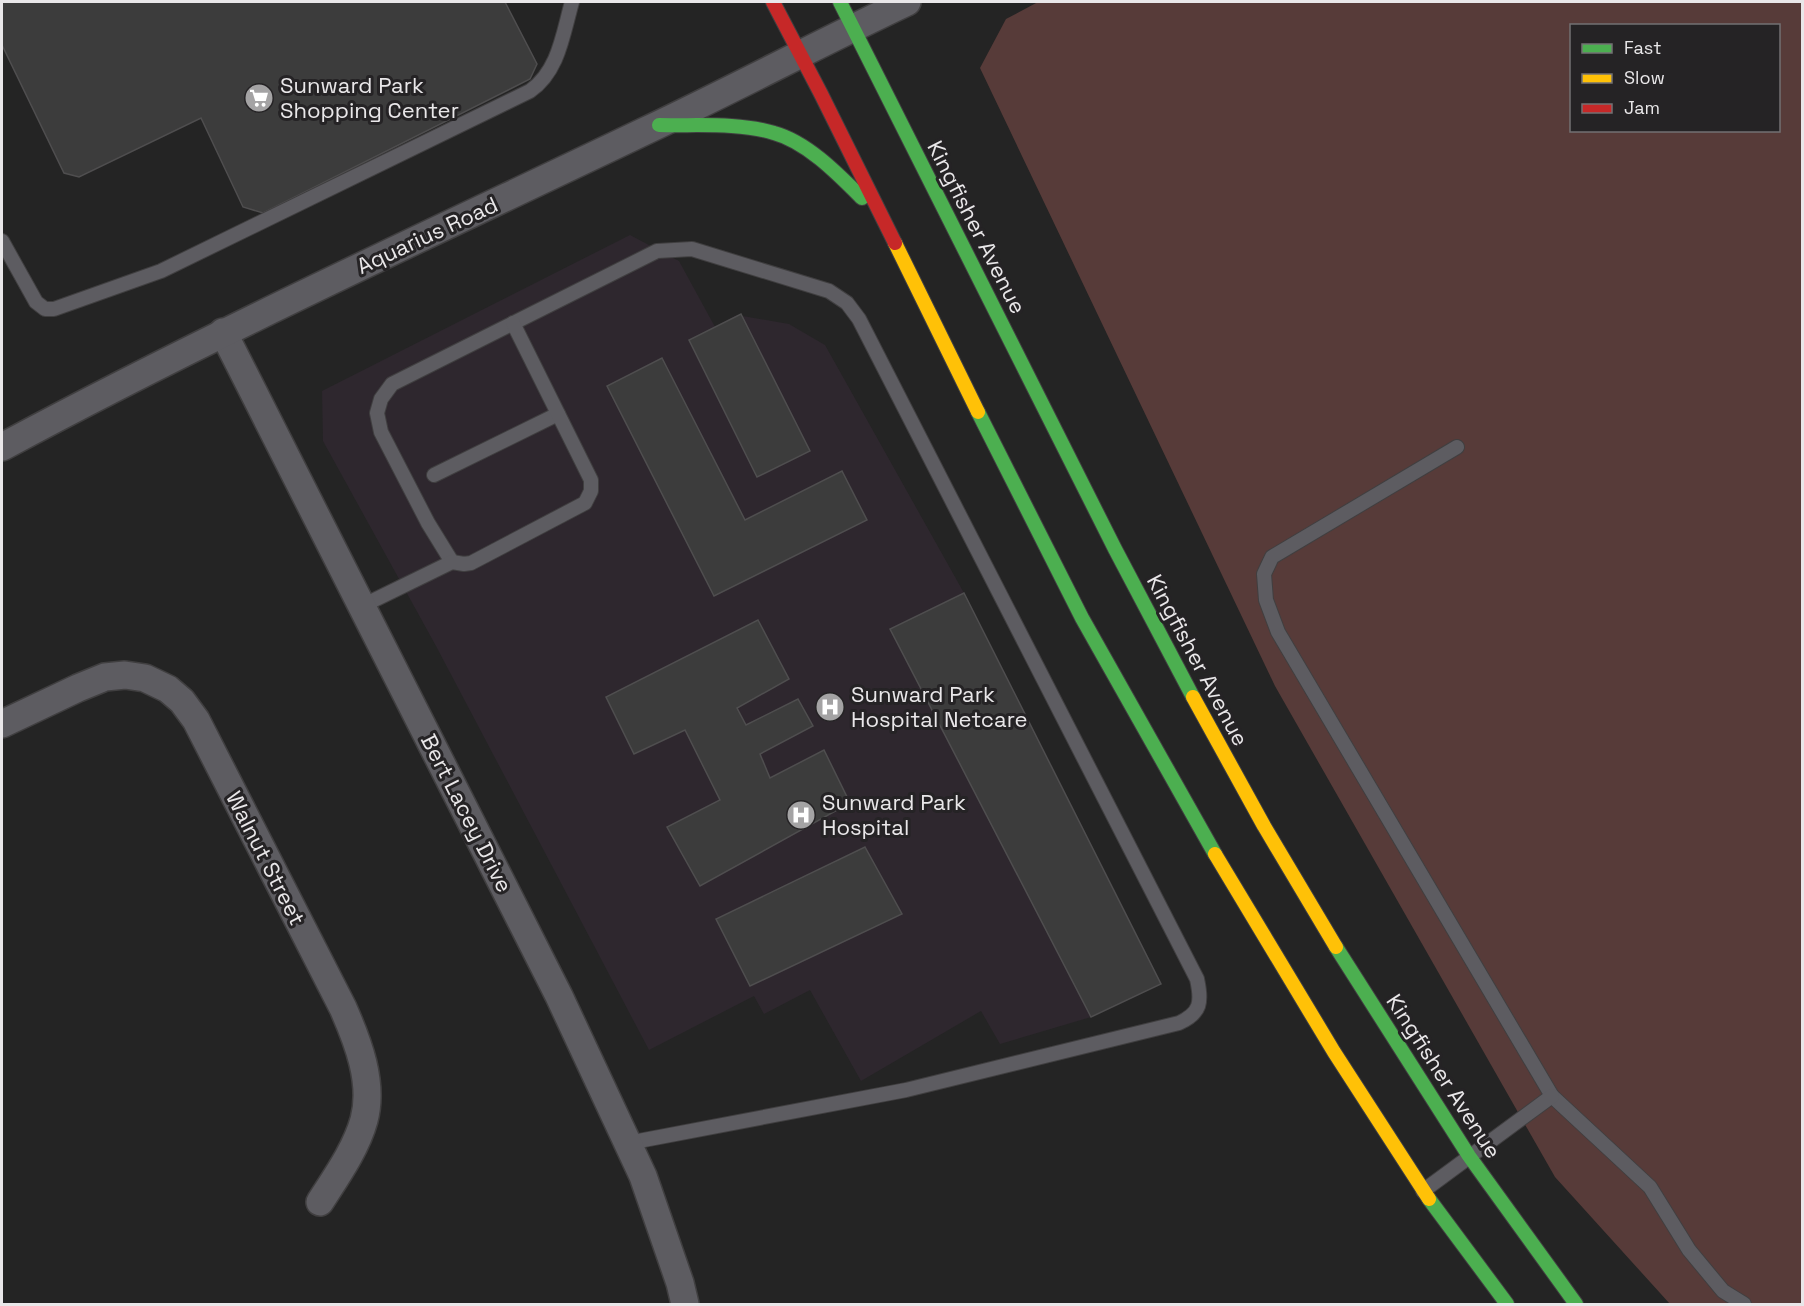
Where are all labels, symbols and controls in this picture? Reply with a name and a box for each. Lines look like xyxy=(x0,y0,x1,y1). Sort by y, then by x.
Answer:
legend xyxy=(1570,24,1780,132)
text: Fast xyxy=(1624,36,1661,59)
text: Slow xyxy=(1624,66,1665,89)
place label: Sunward Park Shopping Center xyxy=(280,71,459,124)
supermarket icon: Sunward Park Shopping Center xyxy=(243,82,275,114)
text: Jam xyxy=(1624,96,1660,119)
street label: Kingfisher Avenue xyxy=(921,136,1033,318)
street label: Aquarius Road xyxy=(352,190,502,280)
street label: Kingfisher Avenue xyxy=(1141,569,1255,751)
place label: Sunward Park Hospital Netcare xyxy=(851,680,1028,733)
hospital icon: Sunward Park Hospital Netcare xyxy=(814,691,846,723)
street label: Bert Lacey Drive xyxy=(415,729,519,897)
street label: Walnut Street xyxy=(220,786,312,930)
place label: Sunward Park Hospital xyxy=(822,788,966,841)
hospital icon: Sunward Park Hospital xyxy=(785,799,817,831)
street label: Kingfisher Avenue xyxy=(1380,989,1508,1163)

